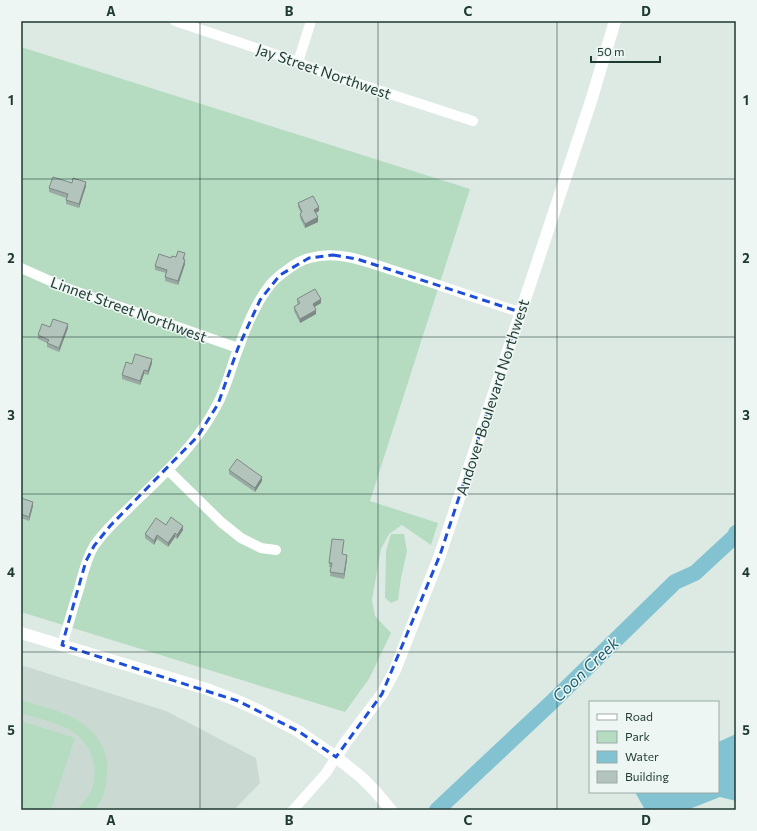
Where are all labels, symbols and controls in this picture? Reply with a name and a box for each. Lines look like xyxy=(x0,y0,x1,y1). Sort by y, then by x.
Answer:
text: A xyxy=(106,3,116,19)
text: B xyxy=(285,3,294,19)
text: C xyxy=(464,3,473,19)
text: D xyxy=(641,3,651,19)
scale bar xyxy=(591,38,660,64)
street label: Jay Street Northwest xyxy=(254,39,394,103)
text: 50 m xyxy=(597,44,625,58)
text: 1 xyxy=(8,92,14,108)
text: 1 xyxy=(743,92,749,108)
text: 2 xyxy=(7,250,15,266)
text: 2 xyxy=(742,250,750,266)
street label: Linnet Street Northwest xyxy=(48,272,210,346)
street label: Andover Boulevard Northwest xyxy=(452,297,532,497)
text: 3 xyxy=(7,407,15,423)
text: 3 xyxy=(742,407,750,423)
text: 4 xyxy=(7,564,15,580)
text: 4 xyxy=(742,564,750,580)
water label: Coon Creek xyxy=(548,632,622,705)
legend xyxy=(589,701,719,793)
text: Road xyxy=(625,709,653,723)
text: 5 xyxy=(7,722,15,738)
text: 5 xyxy=(742,722,750,738)
text: Park xyxy=(625,729,651,743)
text: Water xyxy=(625,749,659,763)
text: Building xyxy=(625,769,669,783)
text: A xyxy=(106,812,116,828)
text: B xyxy=(285,812,294,828)
text: C xyxy=(464,812,473,828)
text: D xyxy=(641,812,651,828)

